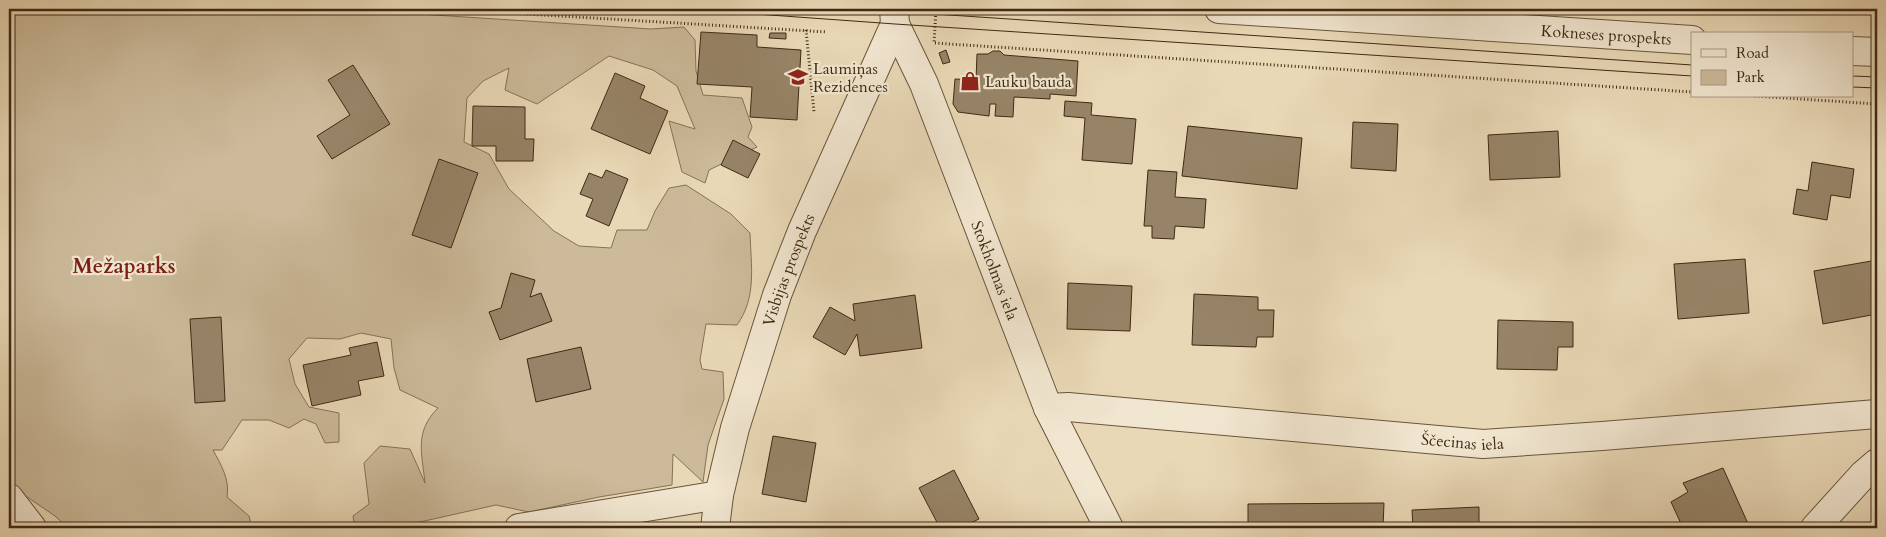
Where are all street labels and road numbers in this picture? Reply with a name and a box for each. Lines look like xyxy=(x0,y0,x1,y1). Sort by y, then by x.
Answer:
street label: Kokneses prospekts xyxy=(1540,20,1672,51)
street label: Visbijas prospekts xyxy=(758,210,820,329)
street label: Stokholmas iela xyxy=(965,218,1023,323)
street label: Ščecinas iela xyxy=(1420,429,1505,456)

